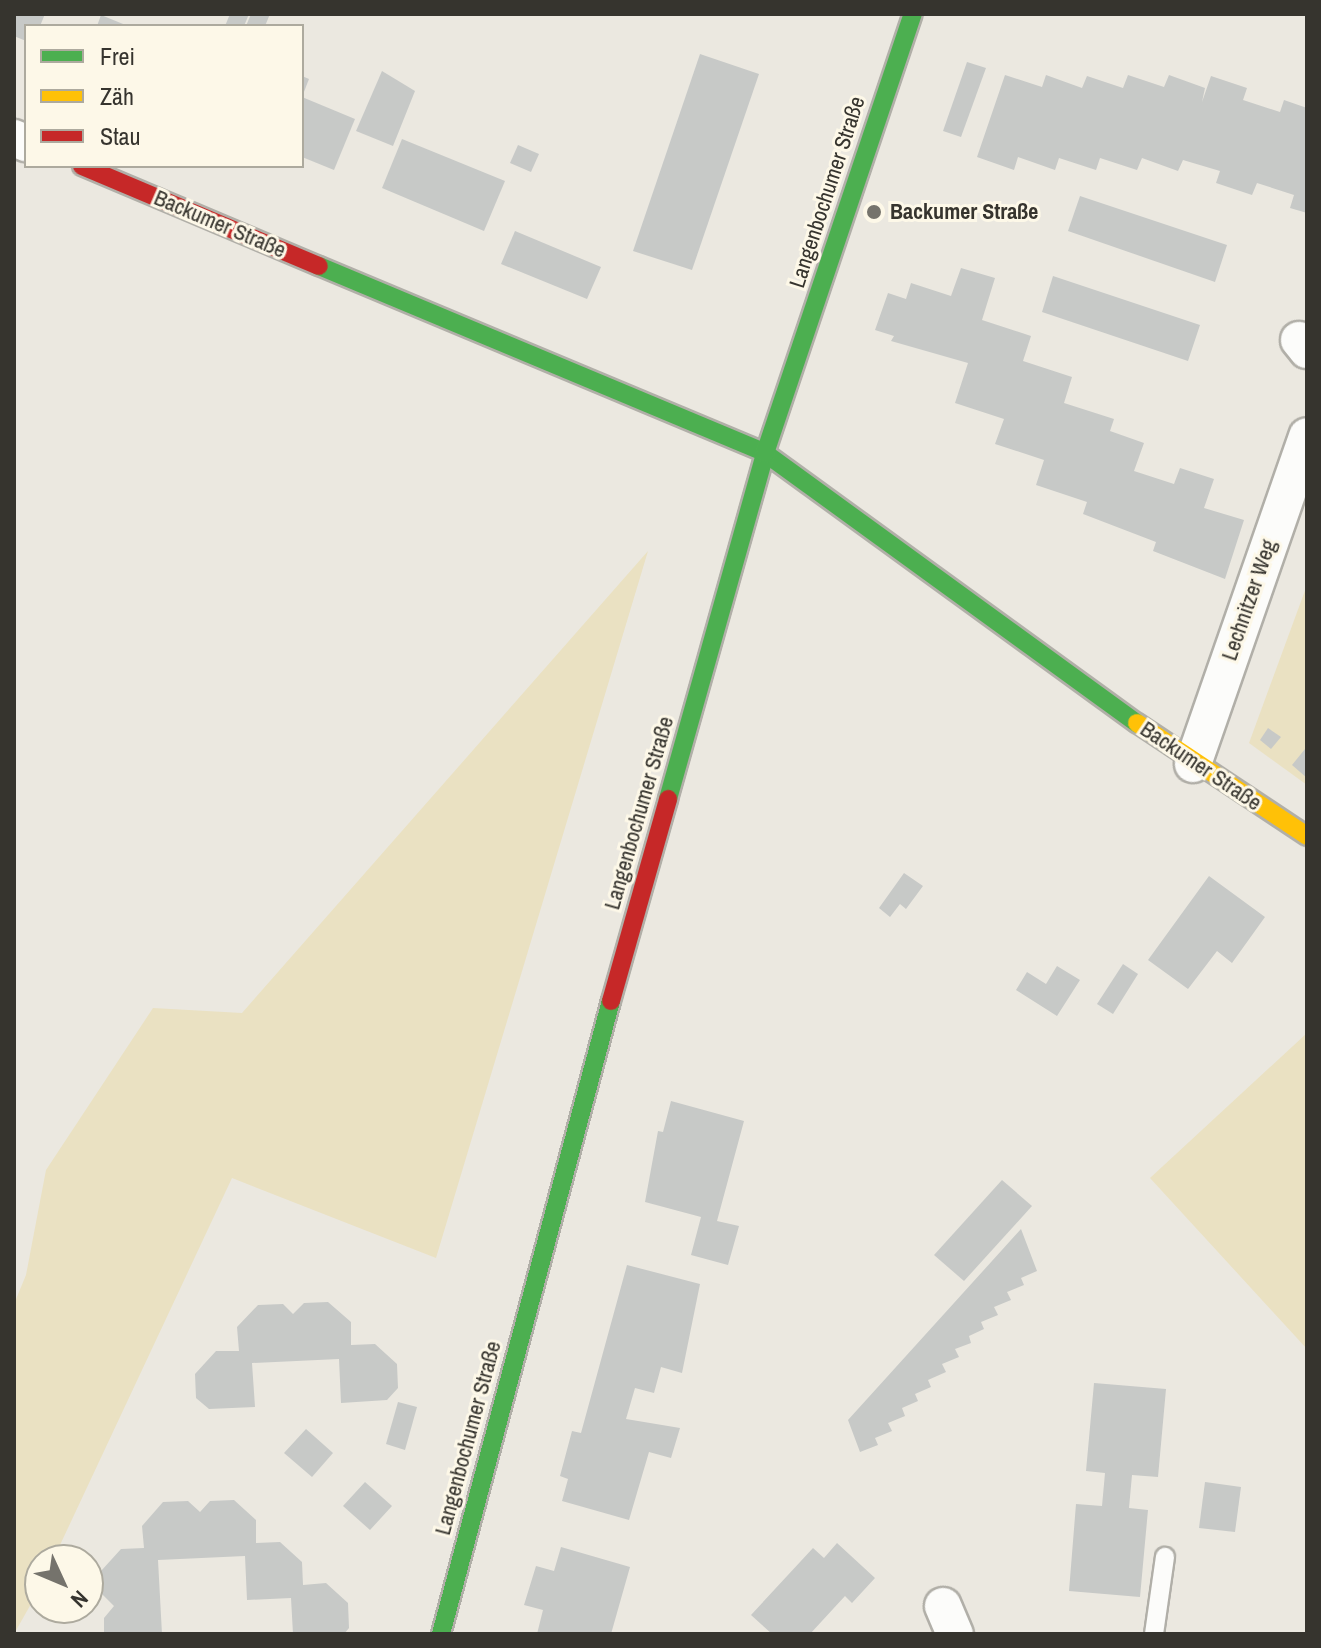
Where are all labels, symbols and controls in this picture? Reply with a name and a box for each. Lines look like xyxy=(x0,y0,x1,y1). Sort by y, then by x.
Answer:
legend xyxy=(24,24,304,168)
text: Frei xyxy=(100,40,135,72)
text: Zäh xyxy=(100,80,134,112)
street label: Langenbochumer Straße xyxy=(784,93,870,291)
text: Stau xyxy=(100,120,141,152)
street label: Backumer Straße xyxy=(150,184,290,264)
place label: Backumer Straße xyxy=(890,199,1038,225)
marker: Backumer Straße xyxy=(865,203,883,221)
street label: Lechnitzer Weg xyxy=(1216,536,1282,664)
street label: Langenbochumer Straße xyxy=(599,713,679,913)
street label: Backumer Straße xyxy=(1135,716,1267,816)
street label: Langenbochumer Straße xyxy=(429,1338,507,1538)
north arrow xyxy=(24,1544,104,1624)
text: N xyxy=(65,1584,95,1614)

